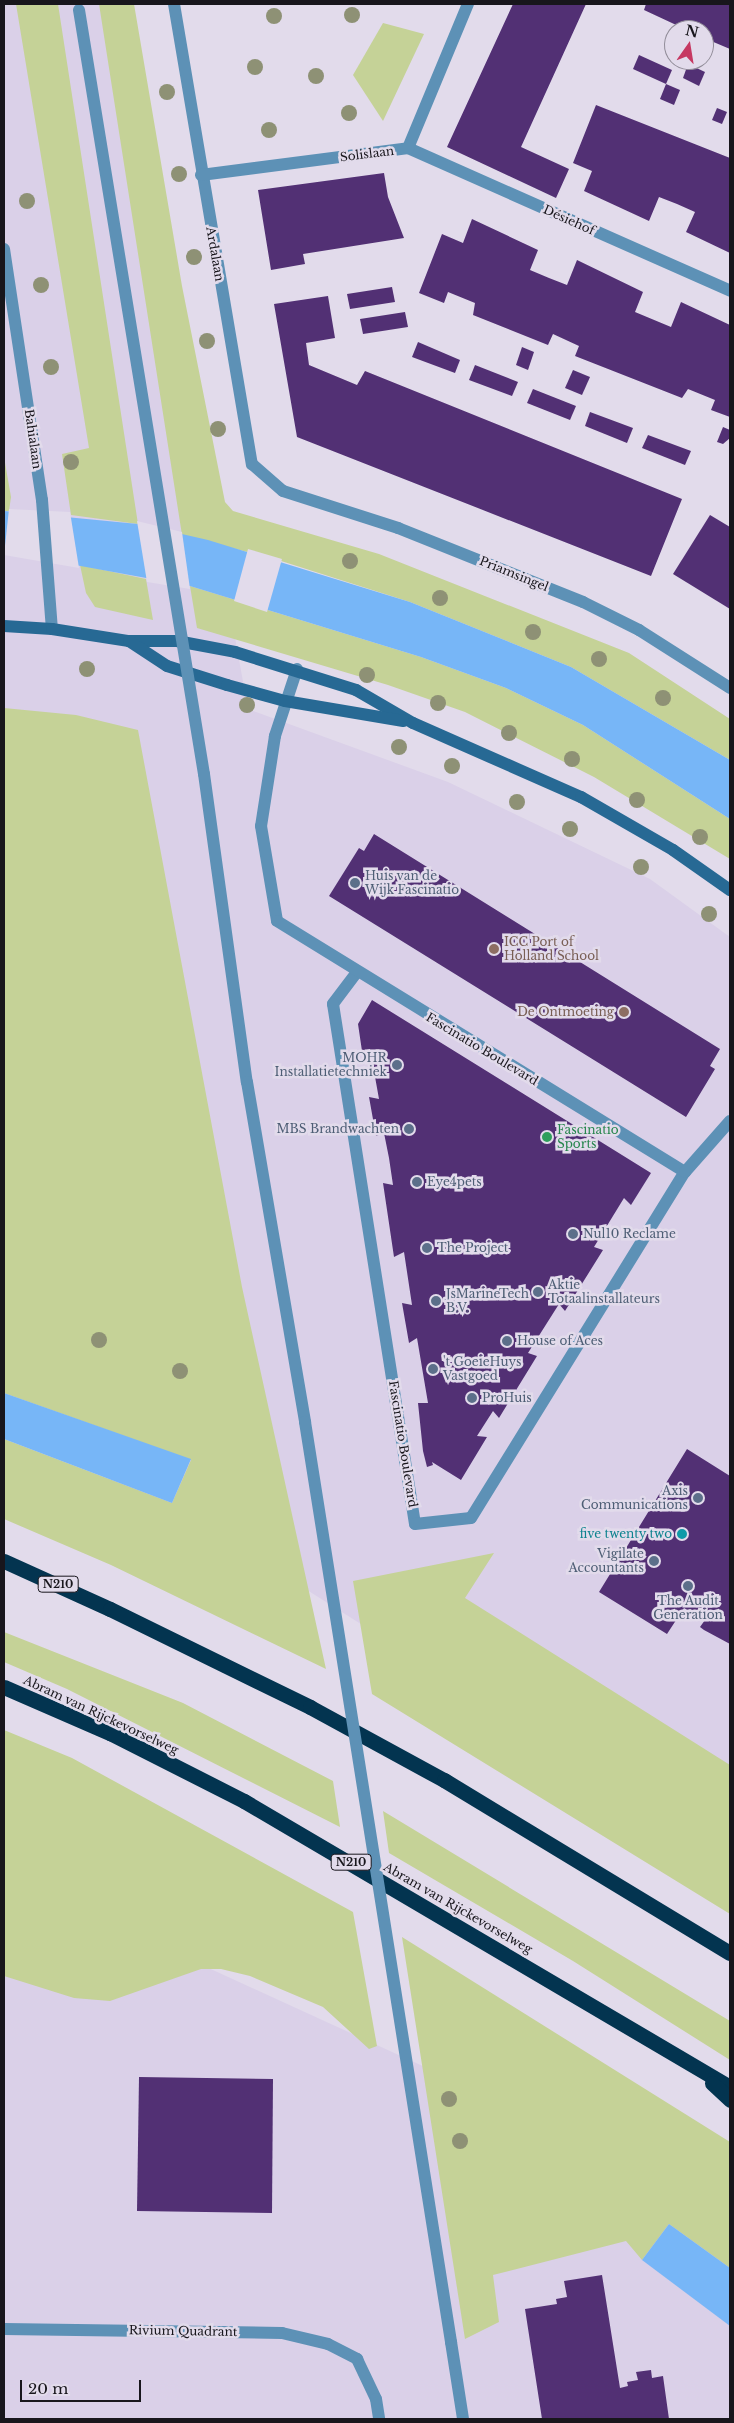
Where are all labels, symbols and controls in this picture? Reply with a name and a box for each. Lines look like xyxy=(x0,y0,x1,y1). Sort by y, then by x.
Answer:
north arrow xyxy=(664,20,714,70)
text: N xyxy=(684,21,701,42)
street label: Solislaan xyxy=(339,144,395,164)
street label: Désiehof xyxy=(541,202,597,238)
street label: Ardalaan xyxy=(203,226,227,282)
street label: Bahialaan xyxy=(22,408,44,470)
street label: Priamsingel xyxy=(477,554,551,594)
place label: Huis van de Wijk Fascinatio xyxy=(365,869,459,897)
marker: Huis van de Wijk Fascinatio xyxy=(349,877,361,889)
place label: ICC Port of Holland School xyxy=(504,935,599,963)
marker: ICC Port of Holland School xyxy=(488,943,500,955)
place label: De Ontmoeting xyxy=(517,1005,614,1019)
marker: De Ontmoeting xyxy=(618,1006,630,1018)
street label: Fascinatio Boulevard xyxy=(423,1010,541,1088)
place label: MOHR Installatietechniek xyxy=(274,1051,387,1079)
marker: MOHR Installatietechniek xyxy=(391,1059,403,1071)
place label: MBS Brandwachten xyxy=(277,1122,399,1136)
marker: MBS Brandwachten xyxy=(403,1123,415,1135)
place label: Fascinatio Sports xyxy=(557,1123,619,1151)
marker: Fascinatio Sports xyxy=(541,1131,553,1143)
place label: Eye4pets xyxy=(427,1175,482,1189)
marker: Eye4pets xyxy=(411,1176,423,1188)
place label: Nul10 Reclame xyxy=(583,1227,676,1241)
marker: Nul10 Reclame xyxy=(567,1228,579,1240)
place label: The Project xyxy=(437,1241,508,1255)
marker: The Project xyxy=(421,1242,433,1254)
place label: Aktie Totaalinstallateurs xyxy=(548,1278,660,1306)
marker: Aktie Totaalinstallateurs xyxy=(532,1286,544,1298)
place label: JsMarineTech B.V. xyxy=(446,1287,529,1315)
marker: JsMarineTech B.V. xyxy=(430,1295,442,1307)
place label: House of Aces xyxy=(517,1334,603,1348)
marker: House of Aces xyxy=(501,1335,513,1347)
place label: 't GoeieHuys Vastgoed xyxy=(443,1355,521,1383)
marker: 't GoeieHuys Vastgoed xyxy=(427,1363,439,1375)
street label: Fascinatio Boulevard xyxy=(386,1379,420,1509)
place label: ProHuis xyxy=(482,1391,532,1405)
marker: ProHuis xyxy=(466,1392,478,1404)
place label: Axis Communications xyxy=(581,1484,688,1512)
marker: Axis Communications xyxy=(692,1492,704,1504)
place label: five twenty two xyxy=(579,1527,672,1541)
marker: five twenty two xyxy=(676,1528,688,1540)
place label: Vigilate Accountants xyxy=(568,1547,644,1575)
marker: Vigilate Accountants xyxy=(648,1555,660,1567)
road number: N210 xyxy=(37,1576,79,1592)
marker: The Audit Generation xyxy=(682,1580,694,1592)
place label: The Audit Generation xyxy=(653,1594,723,1622)
street label: Abram van Rijckevorselweg xyxy=(21,1673,181,1757)
road number: N210 xyxy=(330,1854,372,1870)
street label: Abram van Rijckevorselweg xyxy=(381,1859,535,1957)
street label: Rivium Quadrant xyxy=(129,2323,237,2339)
scale bar xyxy=(22,2370,144,2402)
text: 20 m xyxy=(28,2379,68,2398)

